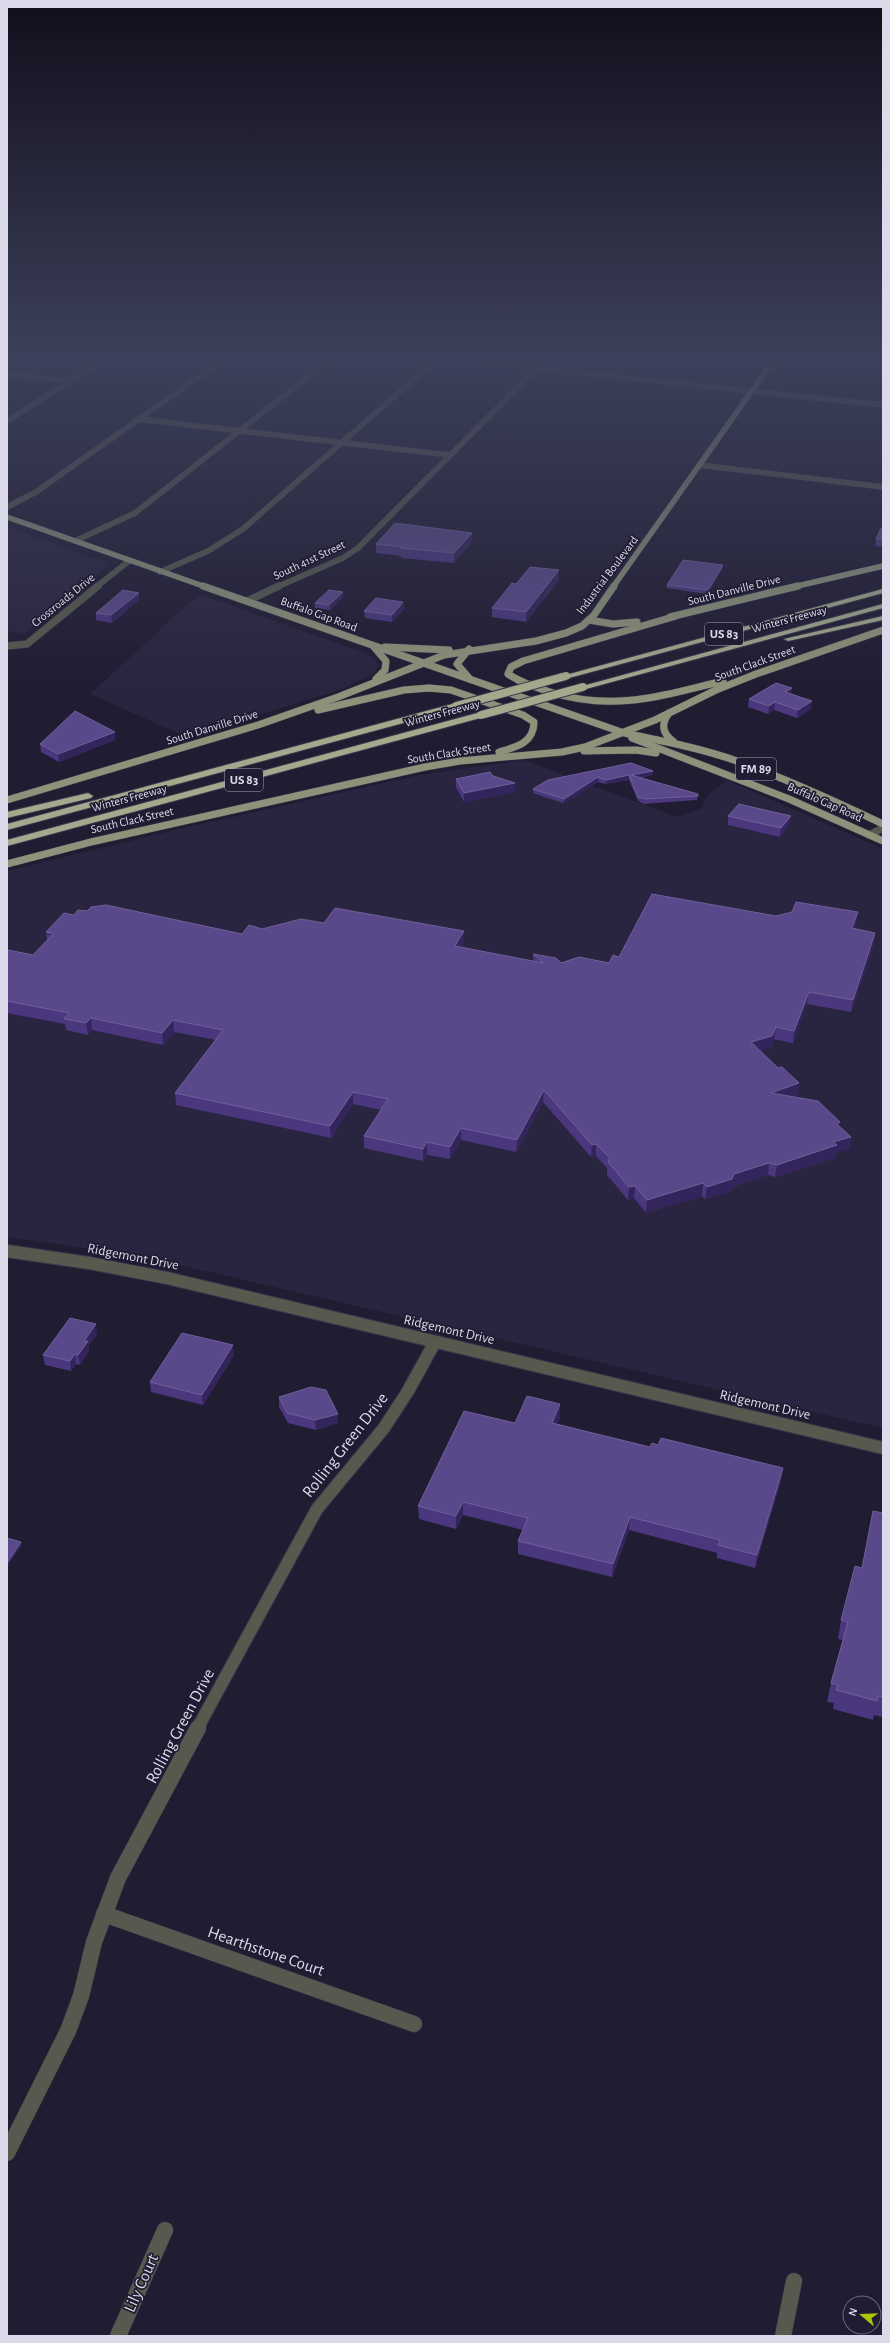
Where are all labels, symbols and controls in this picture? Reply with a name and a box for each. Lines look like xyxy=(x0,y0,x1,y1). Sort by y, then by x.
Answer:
street label: Industrial Boulevard xyxy=(574,534,640,616)
street label: South 41st Street xyxy=(271,538,347,582)
street label: Crossroads Drive xyxy=(29,571,97,629)
street label: South Danville Drive xyxy=(686,573,782,607)
street label: Buffalo Gap Road xyxy=(279,595,359,633)
street label: Winters Freeway xyxy=(750,603,828,636)
road number: US 83 xyxy=(705,623,743,645)
street label: South Clack Street xyxy=(713,643,797,683)
street label: Winters Freeway xyxy=(403,697,481,730)
street label: South Danville Drive xyxy=(165,707,259,747)
street label: South Clack Street xyxy=(406,740,492,766)
road number: FM 89 xyxy=(736,758,776,780)
road number: US 83 xyxy=(225,769,263,791)
street label: Buffalo Gap Road xyxy=(786,780,864,824)
street label: Winters Freeway xyxy=(90,782,168,815)
street label: South Clack Street xyxy=(89,805,175,835)
street label: Ridgemont Drive xyxy=(86,1241,180,1273)
street label: Ridgemont Drive xyxy=(402,1313,496,1347)
street label: Ridgemont Drive xyxy=(718,1388,812,1422)
street label: Rolling Green Drive xyxy=(299,1389,391,1500)
street label: Rolling Green Drive xyxy=(143,1666,218,1786)
street label: Hearthstone Court xyxy=(206,1923,327,1979)
street label: Lily Court xyxy=(121,2251,162,2315)
north arrow xyxy=(842,2295,882,2335)
text: N xyxy=(847,2306,859,2317)

